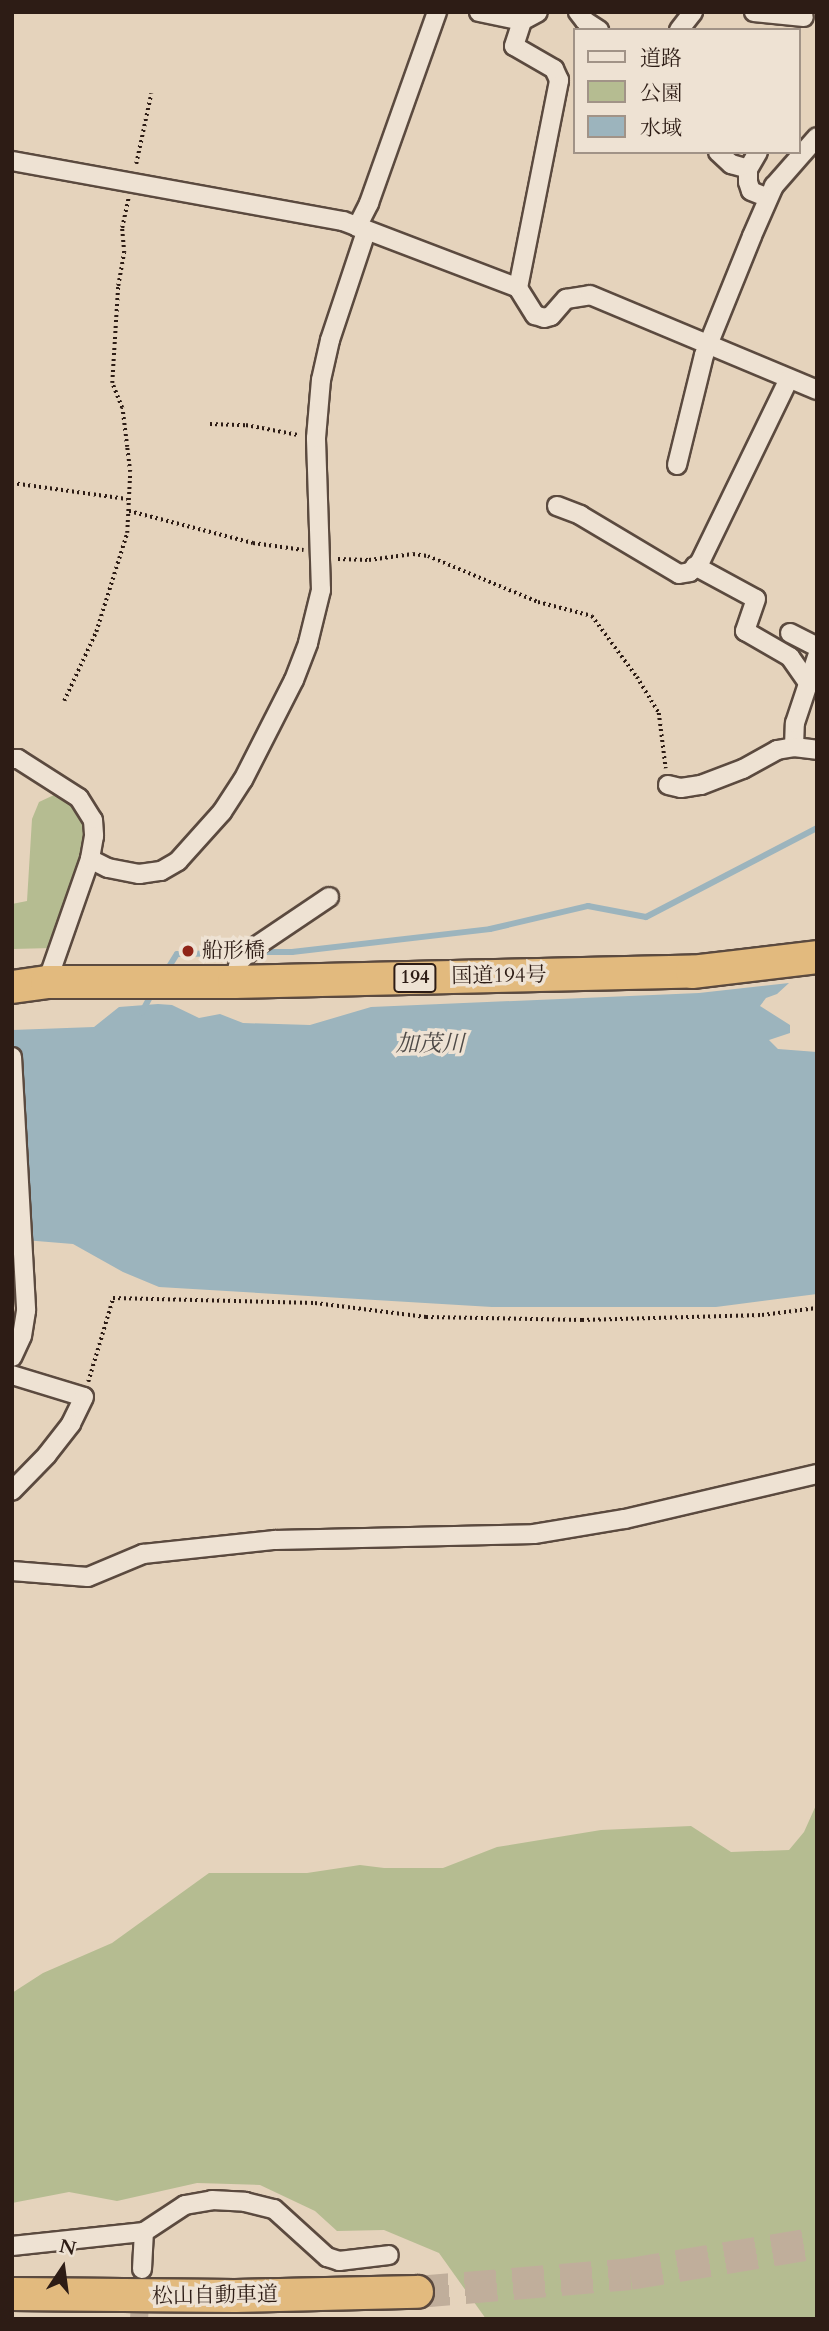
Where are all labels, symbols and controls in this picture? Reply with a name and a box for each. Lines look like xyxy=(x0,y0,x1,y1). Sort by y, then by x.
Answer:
legend xyxy=(574,28,801,154)
text: 道路 xyxy=(640,44,682,73)
text: 公園 xyxy=(640,79,682,108)
text: 水域 xyxy=(640,114,682,143)
place label: 船形橋 xyxy=(202,938,265,964)
marker: 船形橋 xyxy=(180,943,196,959)
road number: 194 xyxy=(392,962,438,994)
street label: 国道194号 xyxy=(451,963,547,989)
water label: 加茂川 xyxy=(396,1030,464,1058)
north arrow xyxy=(28,2233,98,2303)
text: N xyxy=(57,2233,79,2262)
street label: 松山自動車道 xyxy=(152,2282,278,2310)

